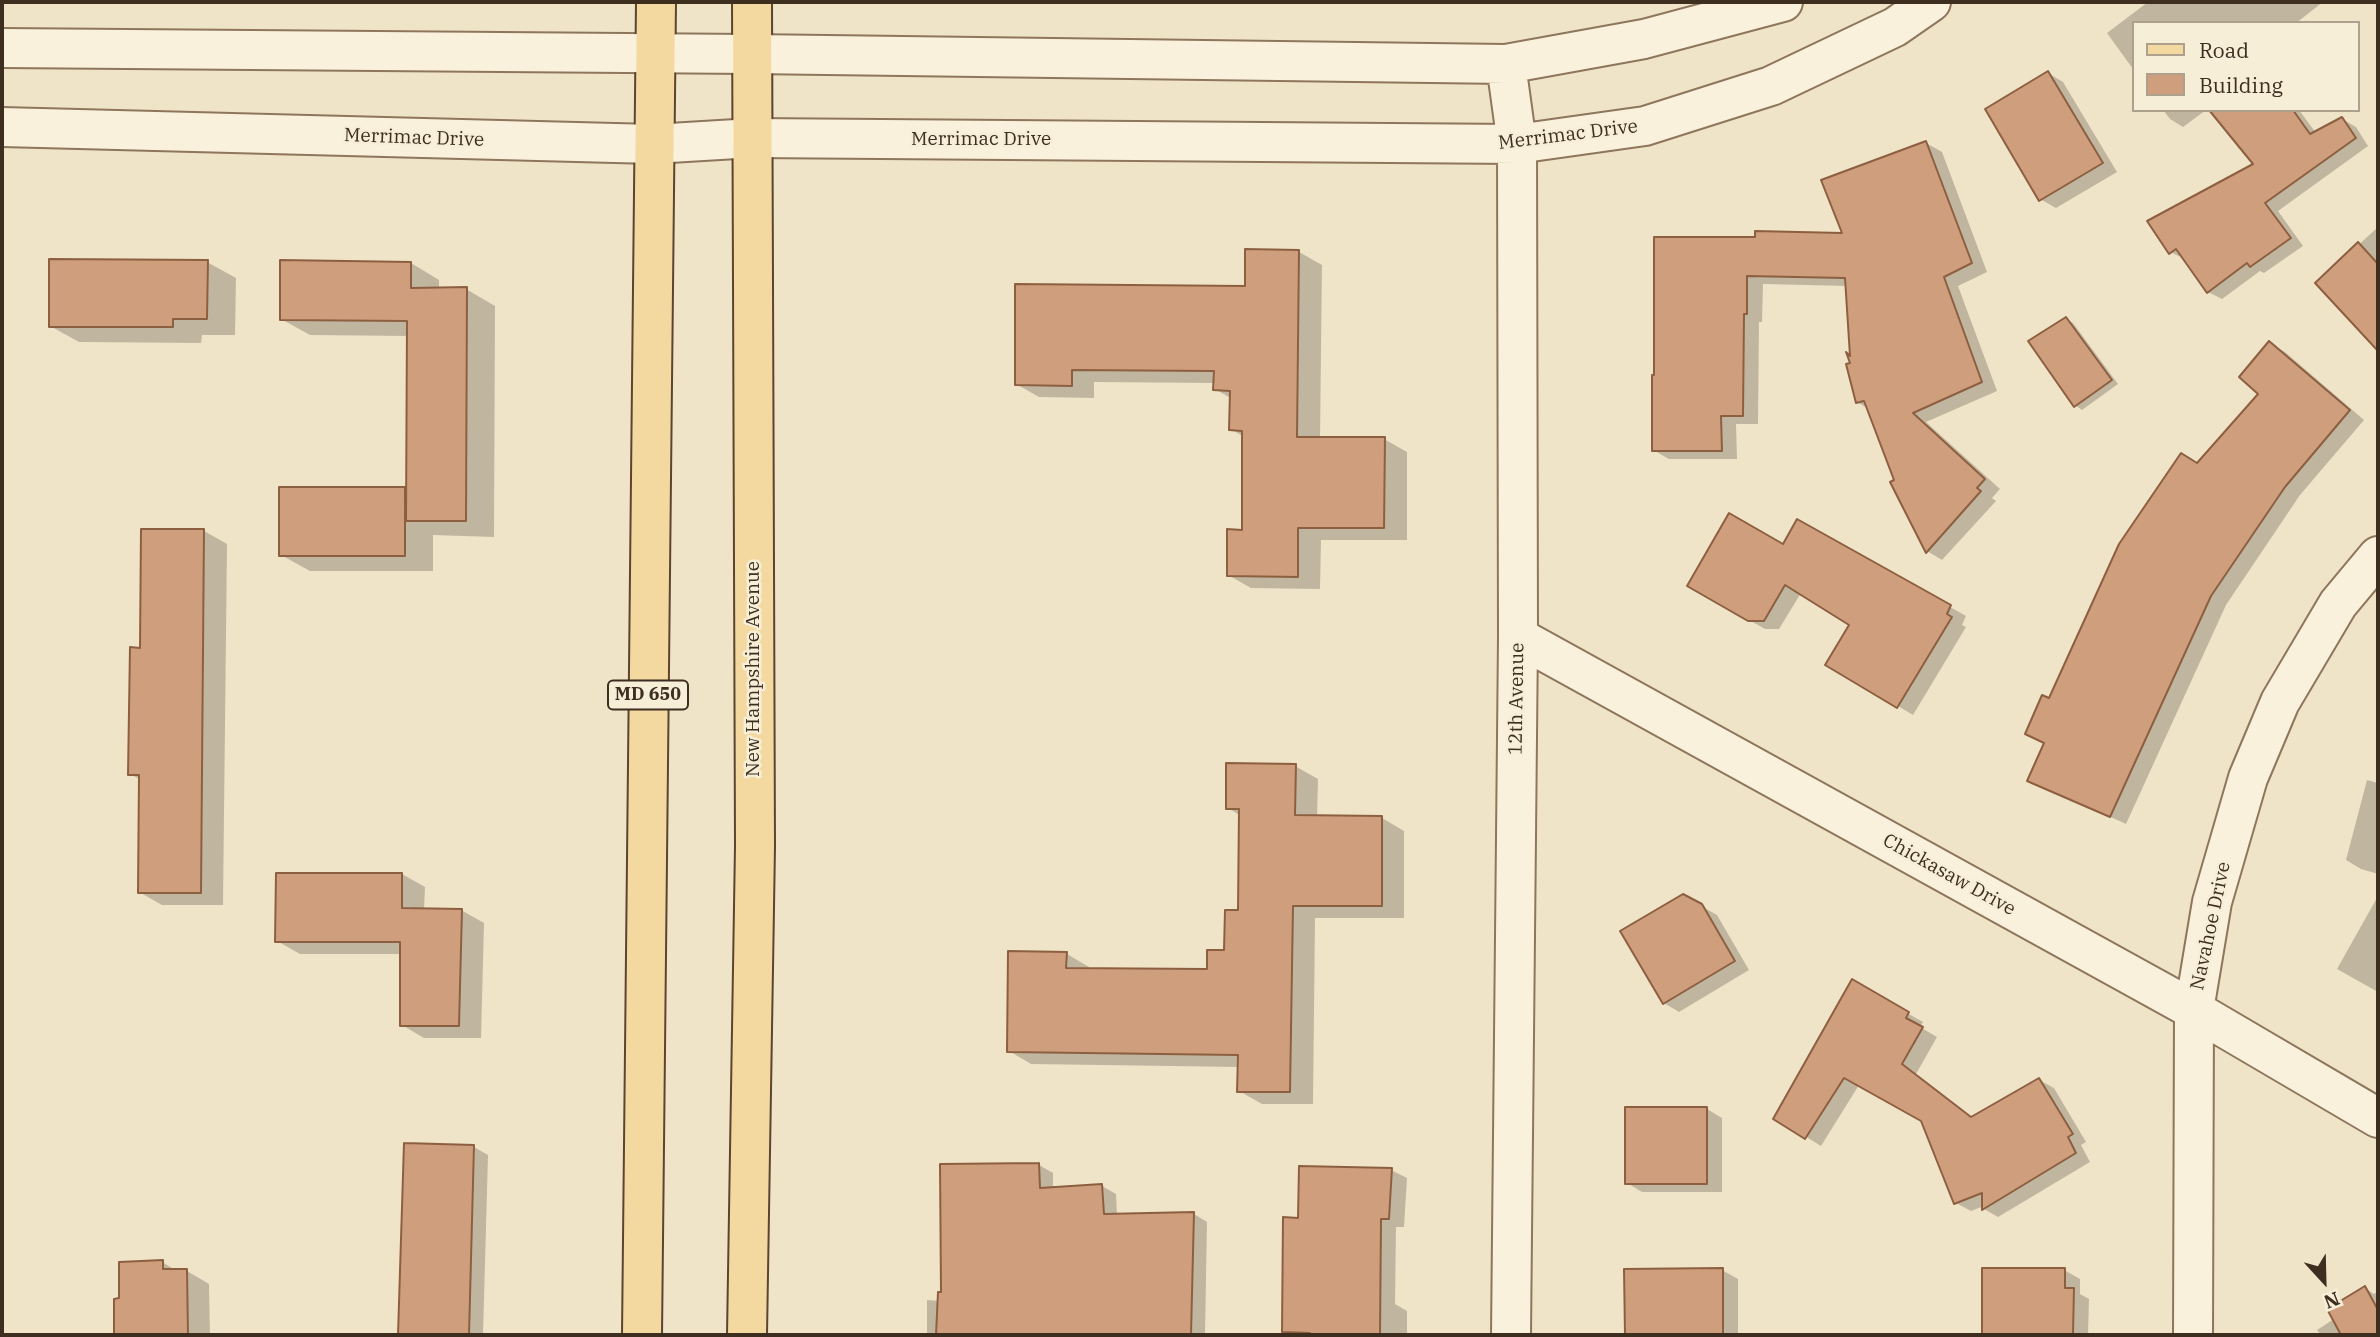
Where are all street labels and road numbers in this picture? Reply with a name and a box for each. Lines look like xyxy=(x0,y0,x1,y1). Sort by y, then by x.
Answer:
street label: Merrimac Drive xyxy=(1497,115,1639,155)
street label: Merrimac Drive xyxy=(344,124,484,152)
street label: Merrimac Drive xyxy=(911,129,1051,151)
street label: New Hampshire Avenue xyxy=(743,561,765,777)
street label: 12th Avenue xyxy=(1505,643,1529,755)
road number: MD 650 xyxy=(608,680,688,710)
street label: Chickasaw Drive xyxy=(1879,829,2019,921)
street label: Navahoe Drive xyxy=(2186,860,2236,992)

